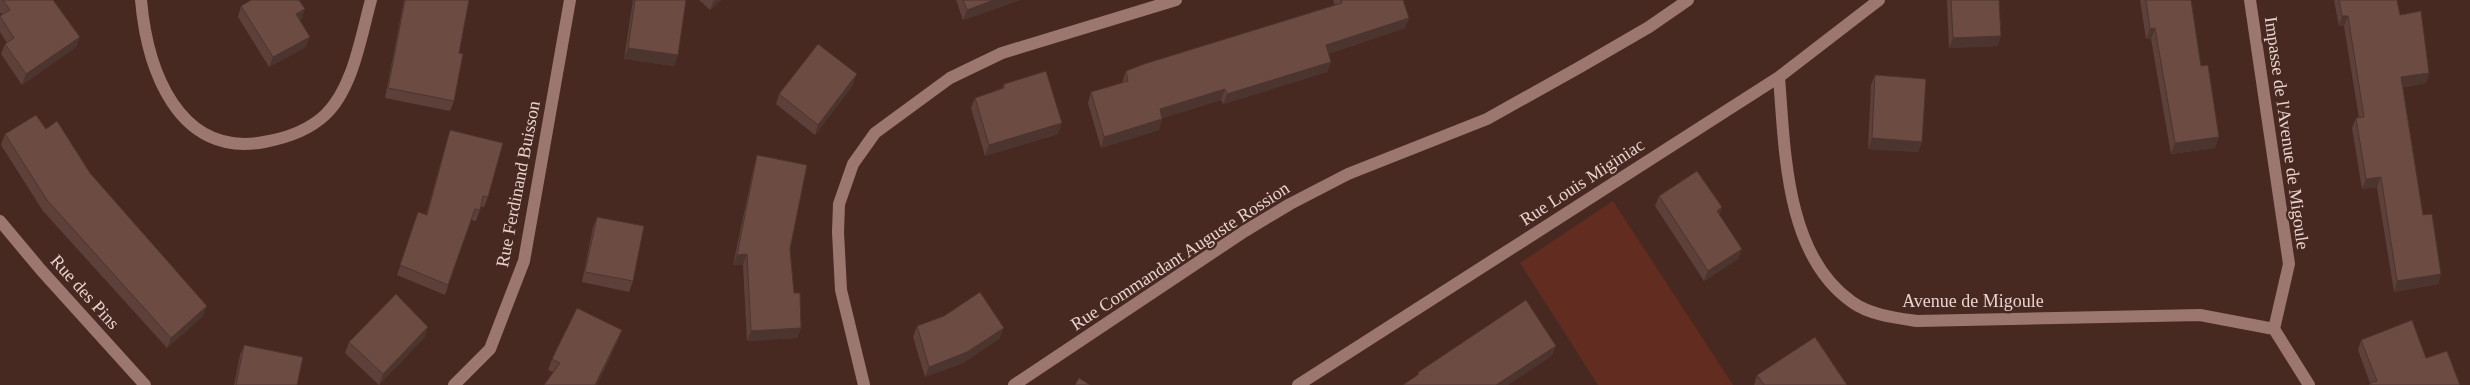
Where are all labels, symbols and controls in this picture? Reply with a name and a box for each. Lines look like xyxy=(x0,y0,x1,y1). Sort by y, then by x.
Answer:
street label: Impasse de l'Avenue de Migoule xyxy=(2261,15,2313,251)
street label: Rue Ferdinand Buisson xyxy=(492,99,544,269)
street label: Rue Louis Miginiac xyxy=(1516,134,1648,230)
street label: Rue Commandant Auguste Rossion xyxy=(1067,178,1293,334)
street label: Rue des Pins xyxy=(46,251,124,333)
street label: Avenue de Migoule xyxy=(1902,291,2044,311)

